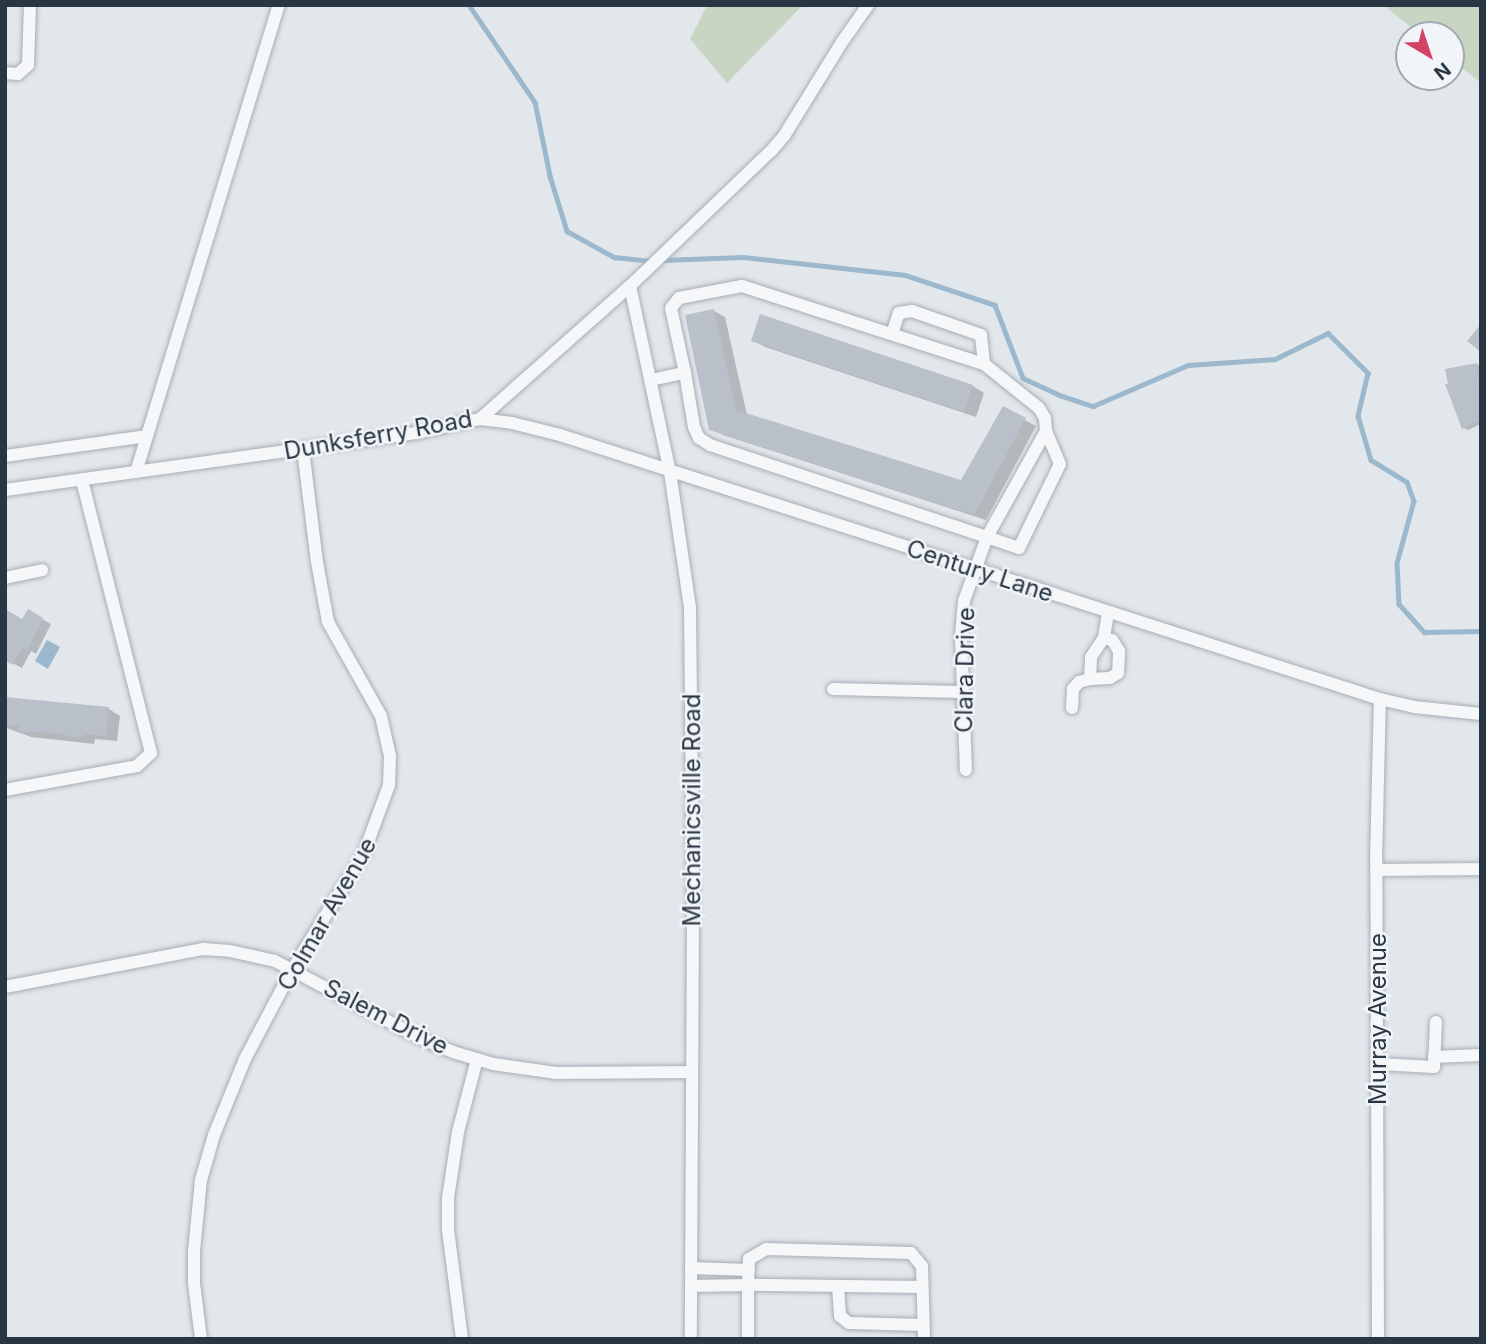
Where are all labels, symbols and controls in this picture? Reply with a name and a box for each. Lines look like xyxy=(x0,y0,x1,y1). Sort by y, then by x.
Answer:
north arrow xyxy=(1395,21,1465,91)
text: N xyxy=(1429,58,1455,85)
street label: Dunksferry Road xyxy=(282,404,474,466)
street label: Century Lane xyxy=(903,534,1057,608)
street label: Clara Drive xyxy=(950,607,980,733)
street label: Mechanicsville Road xyxy=(678,694,706,926)
street label: Colmar Avenue xyxy=(271,832,383,996)
street label: Murray Avenue xyxy=(1364,933,1392,1105)
street label: Salem Drive xyxy=(319,973,453,1061)

